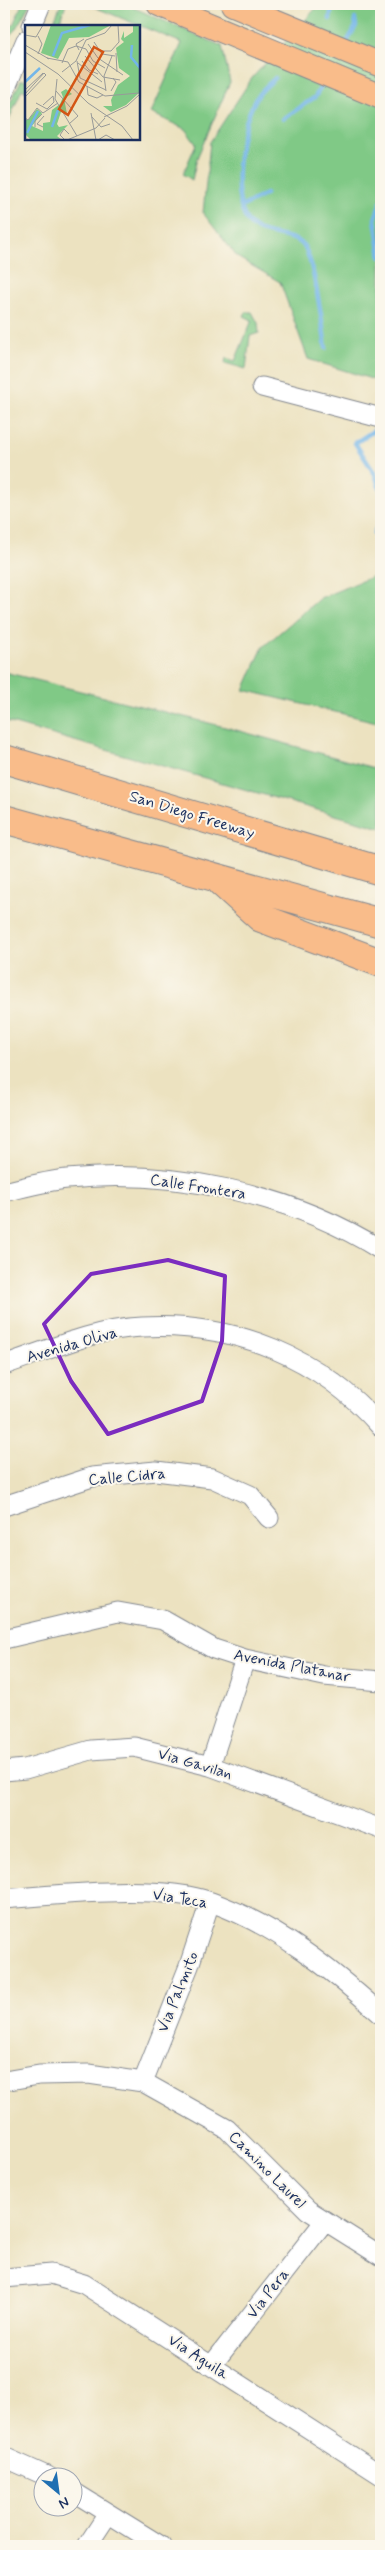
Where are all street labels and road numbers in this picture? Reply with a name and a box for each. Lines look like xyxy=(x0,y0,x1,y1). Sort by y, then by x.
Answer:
street label: San Diego Freeway xyxy=(127,786,257,844)
street label: Calle Frontera xyxy=(149,1169,248,1205)
street label: Avenida Oliva xyxy=(24,1322,120,1368)
street label: Calle Cidra xyxy=(87,1463,167,1491)
street label: Avenida Platanar xyxy=(232,1644,352,1688)
street label: Via Gavilan xyxy=(155,1743,235,1785)
street label: Via Teca xyxy=(151,1884,209,1914)
street label: Via Palmito xyxy=(152,1949,204,2035)
street label: Camino Laurel xyxy=(224,2127,310,2213)
street label: Via Pera xyxy=(242,2265,294,2323)
street label: Via Aguila xyxy=(164,2330,233,2385)

